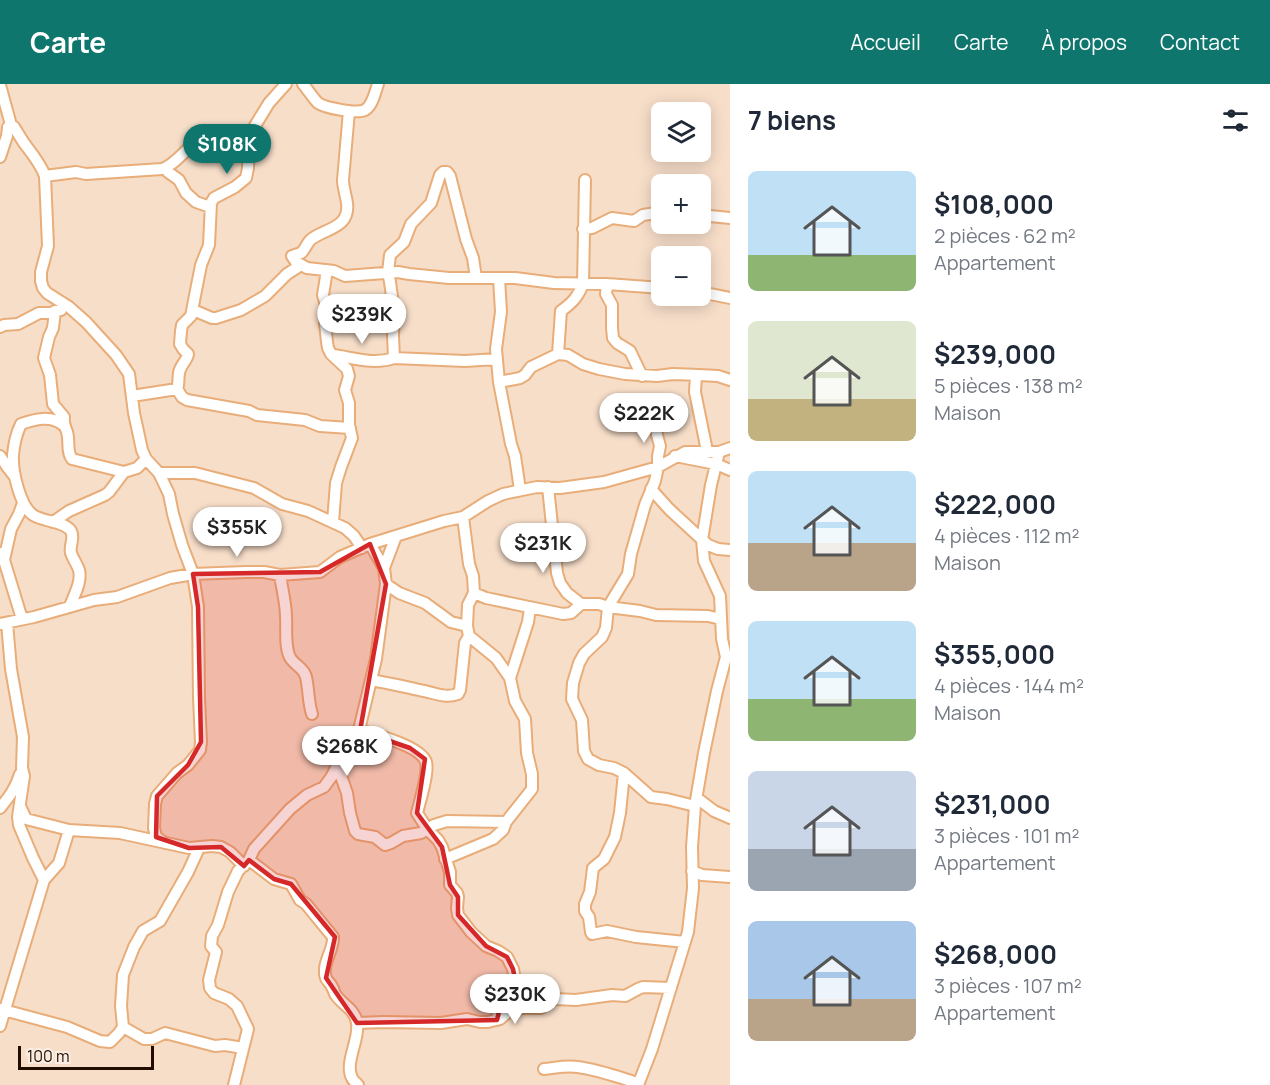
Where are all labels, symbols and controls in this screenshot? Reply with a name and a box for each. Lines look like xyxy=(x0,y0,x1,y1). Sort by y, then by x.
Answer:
text: Carte xyxy=(30,23,106,61)
text: Accueil xyxy=(850,28,921,56)
text: Carte xyxy=(954,28,1008,56)
text: À propos xyxy=(1041,28,1127,56)
text: Contact xyxy=(1160,28,1240,56)
map controls xyxy=(651,102,711,306)
button: layers xyxy=(651,102,711,162)
text: 7 biens xyxy=(748,102,836,138)
icon: filters xyxy=(1219,104,1252,137)
pin: $108K xyxy=(185,124,269,175)
text: $108K xyxy=(197,130,257,157)
button: + xyxy=(651,174,711,234)
text: $108,000 xyxy=(934,186,1054,222)
icon: home xyxy=(796,195,868,267)
text: 2 pièces · 62 m² xyxy=(934,222,1076,249)
button: − xyxy=(651,246,711,306)
text: Appartement xyxy=(934,249,1056,276)
pin: $239K xyxy=(320,294,404,345)
text: $239K xyxy=(331,300,393,327)
text: $239,000 xyxy=(934,336,1056,372)
icon: home xyxy=(796,345,868,417)
text: 5 pièces · 138 m² xyxy=(934,372,1083,399)
pin: $222K xyxy=(602,393,686,444)
text: $222K xyxy=(613,399,675,426)
text: Maison xyxy=(934,399,1001,426)
text: $222,000 xyxy=(934,486,1056,522)
icon: home xyxy=(796,495,868,567)
pin: $355K xyxy=(195,507,279,558)
text: $355K xyxy=(207,513,267,540)
text: 4 pièces · 112 m² xyxy=(934,522,1079,549)
pin: $231K xyxy=(501,523,585,574)
text: $231K xyxy=(514,529,572,556)
text: Maison xyxy=(934,549,1001,576)
text: $355,000 xyxy=(934,636,1055,672)
icon: home xyxy=(796,645,868,717)
text: 4 pièces · 144 m² xyxy=(934,672,1084,699)
text: Maison xyxy=(934,699,1001,726)
pin: $268K xyxy=(305,726,389,777)
text: $268K xyxy=(316,732,378,759)
text: $231,000 xyxy=(934,786,1051,822)
icon: home xyxy=(796,795,868,867)
text: 3 pièces · 101 m² xyxy=(934,822,1080,849)
text: Appartement xyxy=(934,849,1056,876)
text: $268,000 xyxy=(934,936,1057,972)
icon: home xyxy=(796,945,868,1017)
text: 3 pièces · 107 m² xyxy=(934,972,1082,999)
pin: $230K xyxy=(473,974,557,1025)
text: $230K xyxy=(484,980,546,1007)
text: Appartement xyxy=(934,999,1056,1026)
scale bar xyxy=(18,1043,154,1070)
text: 100 m xyxy=(27,1045,70,1067)

